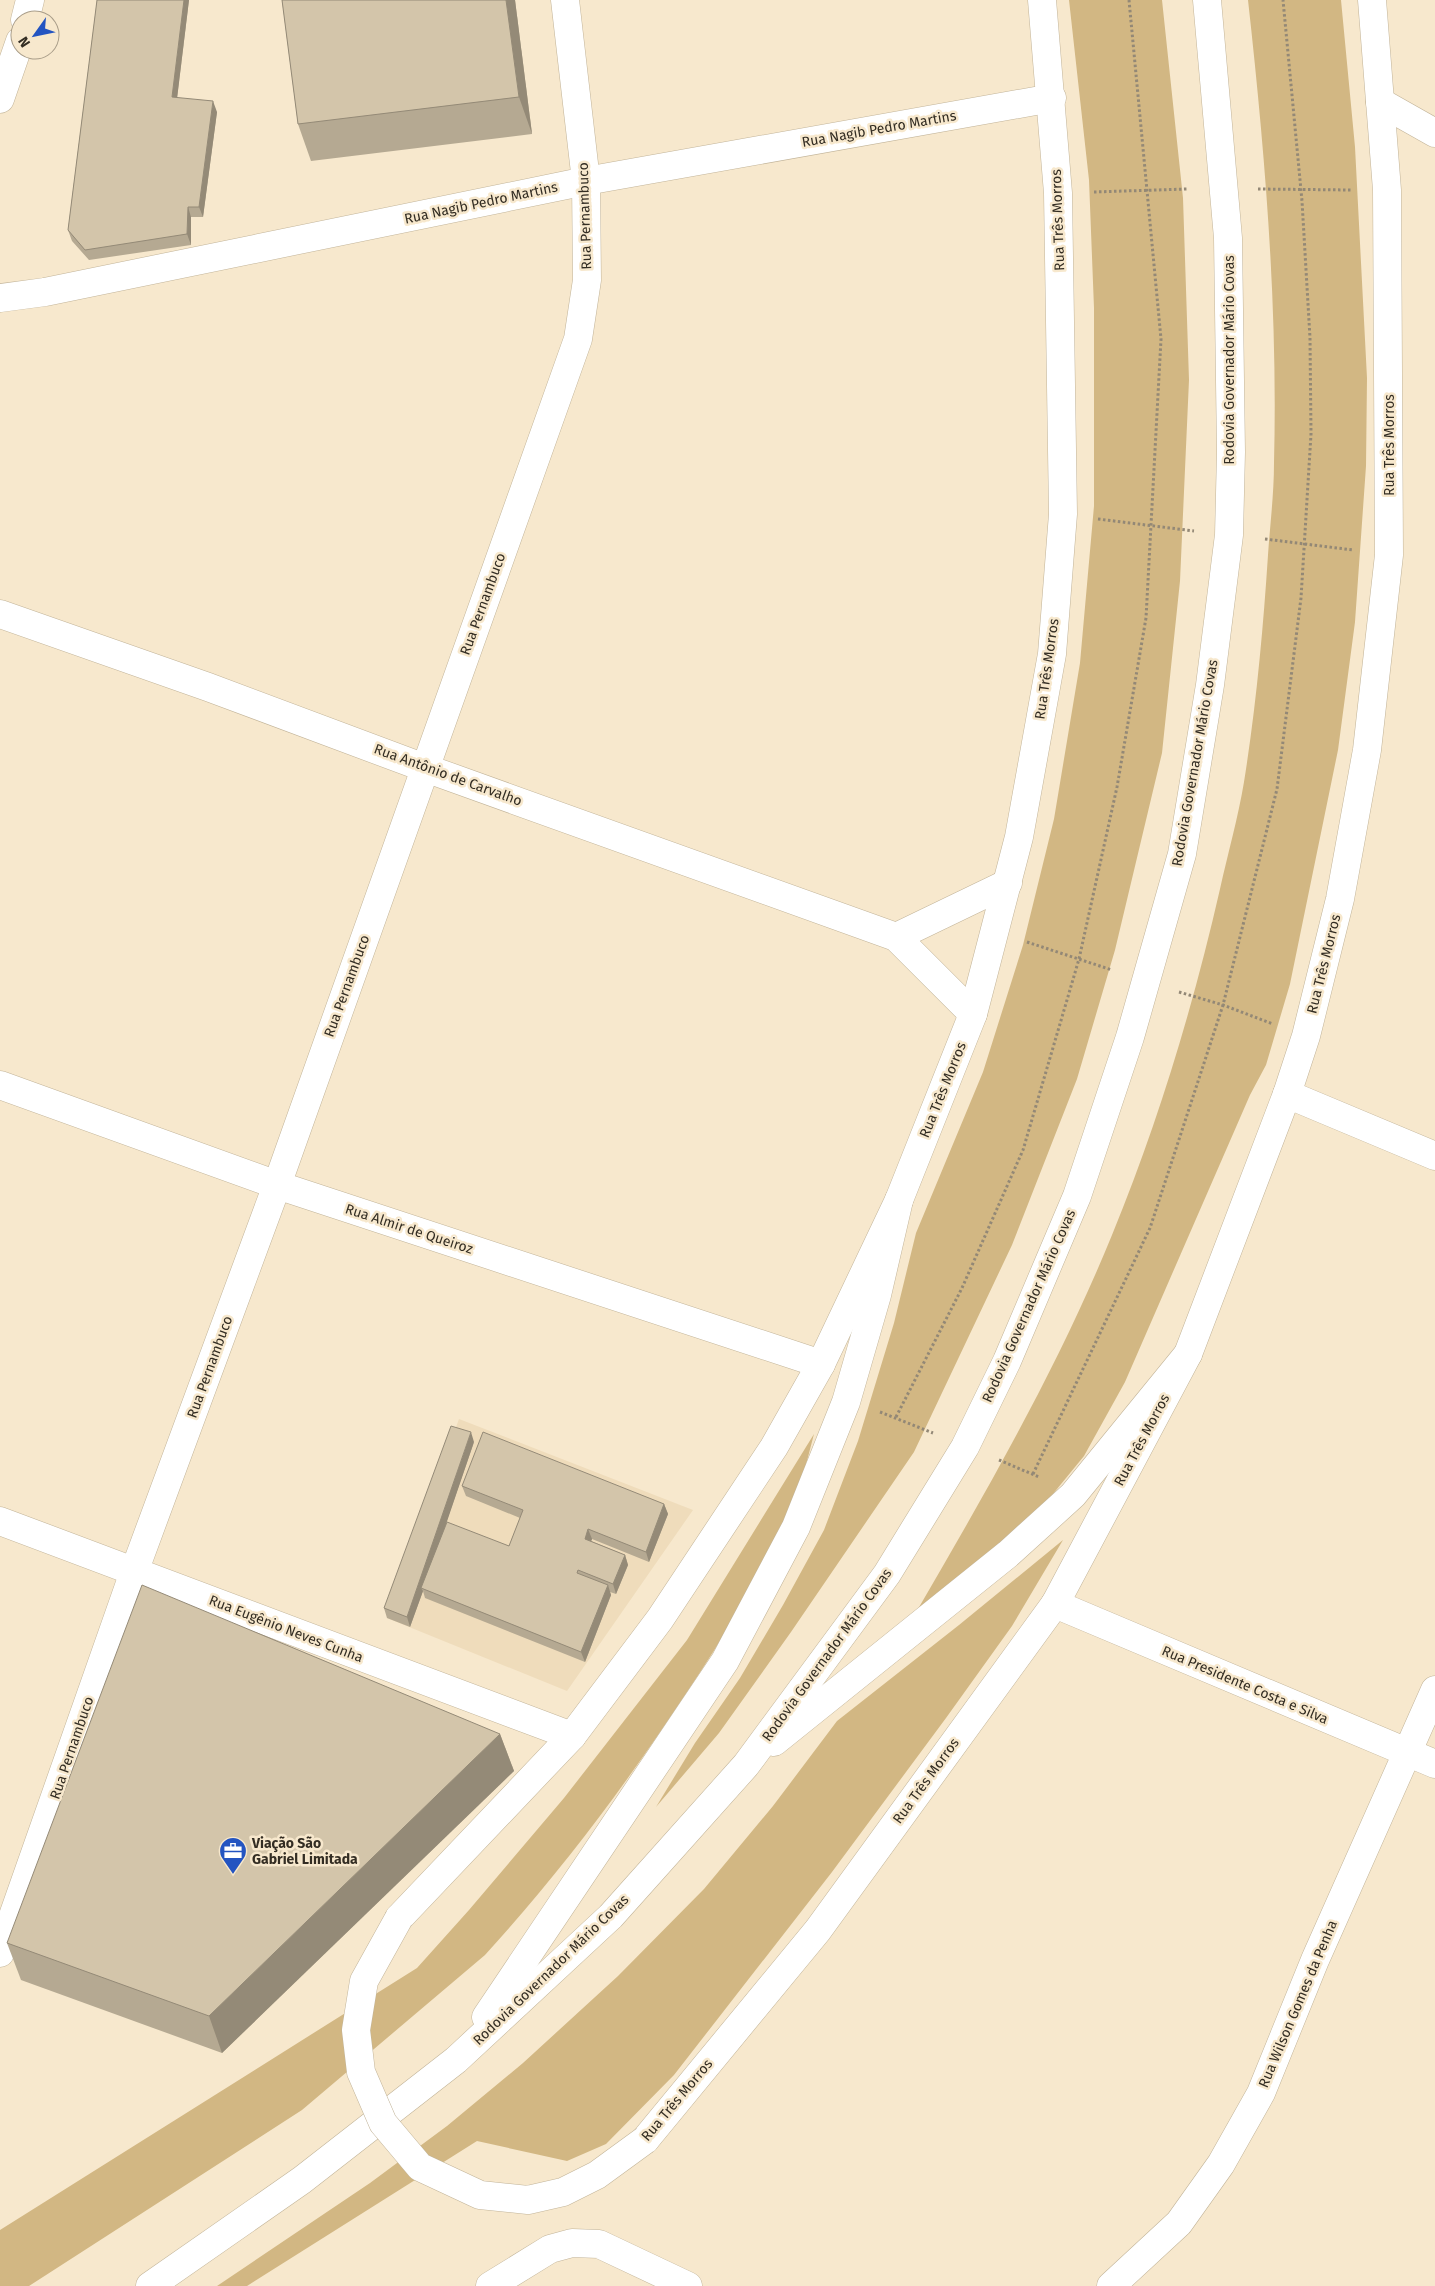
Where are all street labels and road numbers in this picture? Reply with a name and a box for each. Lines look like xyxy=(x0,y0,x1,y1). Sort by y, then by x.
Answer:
street label: Rua Nagib Pedro Martins xyxy=(800,107,958,151)
street label: Rua Pernambuco xyxy=(575,162,595,270)
street label: Rua Três Morros xyxy=(1048,168,1068,271)
street label: Rua Nagib Pedro Martins xyxy=(403,178,560,228)
street label: Rodovia Governador Mário Covas xyxy=(1221,255,1238,465)
street label: Rua Três Morros xyxy=(1381,394,1398,496)
street label: Rua Pernambuco xyxy=(457,551,509,657)
street label: Rua Três Morros xyxy=(1031,617,1063,721)
street label: Rodovia Governador Mário Covas xyxy=(1168,658,1222,868)
street label: Rua Antônio de Carvalho xyxy=(372,740,524,810)
street label: Rua Três Morros xyxy=(1303,912,1345,1015)
street label: Rua Pernambuco xyxy=(321,933,373,1039)
street label: Rua Três Morros xyxy=(916,1039,970,1140)
street label: Rua Almir de Queiroz xyxy=(343,1200,475,1258)
street label: Rodovia Governador Mário Covas xyxy=(979,1206,1080,1405)
street label: Rua Pernambuco xyxy=(184,1314,236,1420)
street label: Rua Três Morros xyxy=(1111,1391,1174,1489)
street label: Rodovia Governador Mário Covas xyxy=(759,1565,896,1745)
street label: Rua Eugênio Neves Cunha xyxy=(207,1592,365,1666)
street label: Rua Presidente Costa e Silva xyxy=(1159,1642,1331,1728)
street label: Rua Pernambuco xyxy=(46,1694,98,1802)
street label: Rua Três Morros xyxy=(889,1734,963,1827)
street label: Rodovia Governador Mário Covas xyxy=(470,1891,633,2049)
street label: Rua Wilson Gomes da Penha xyxy=(1255,1918,1341,2090)
street label: Rua Três Morros xyxy=(638,2055,717,2144)

